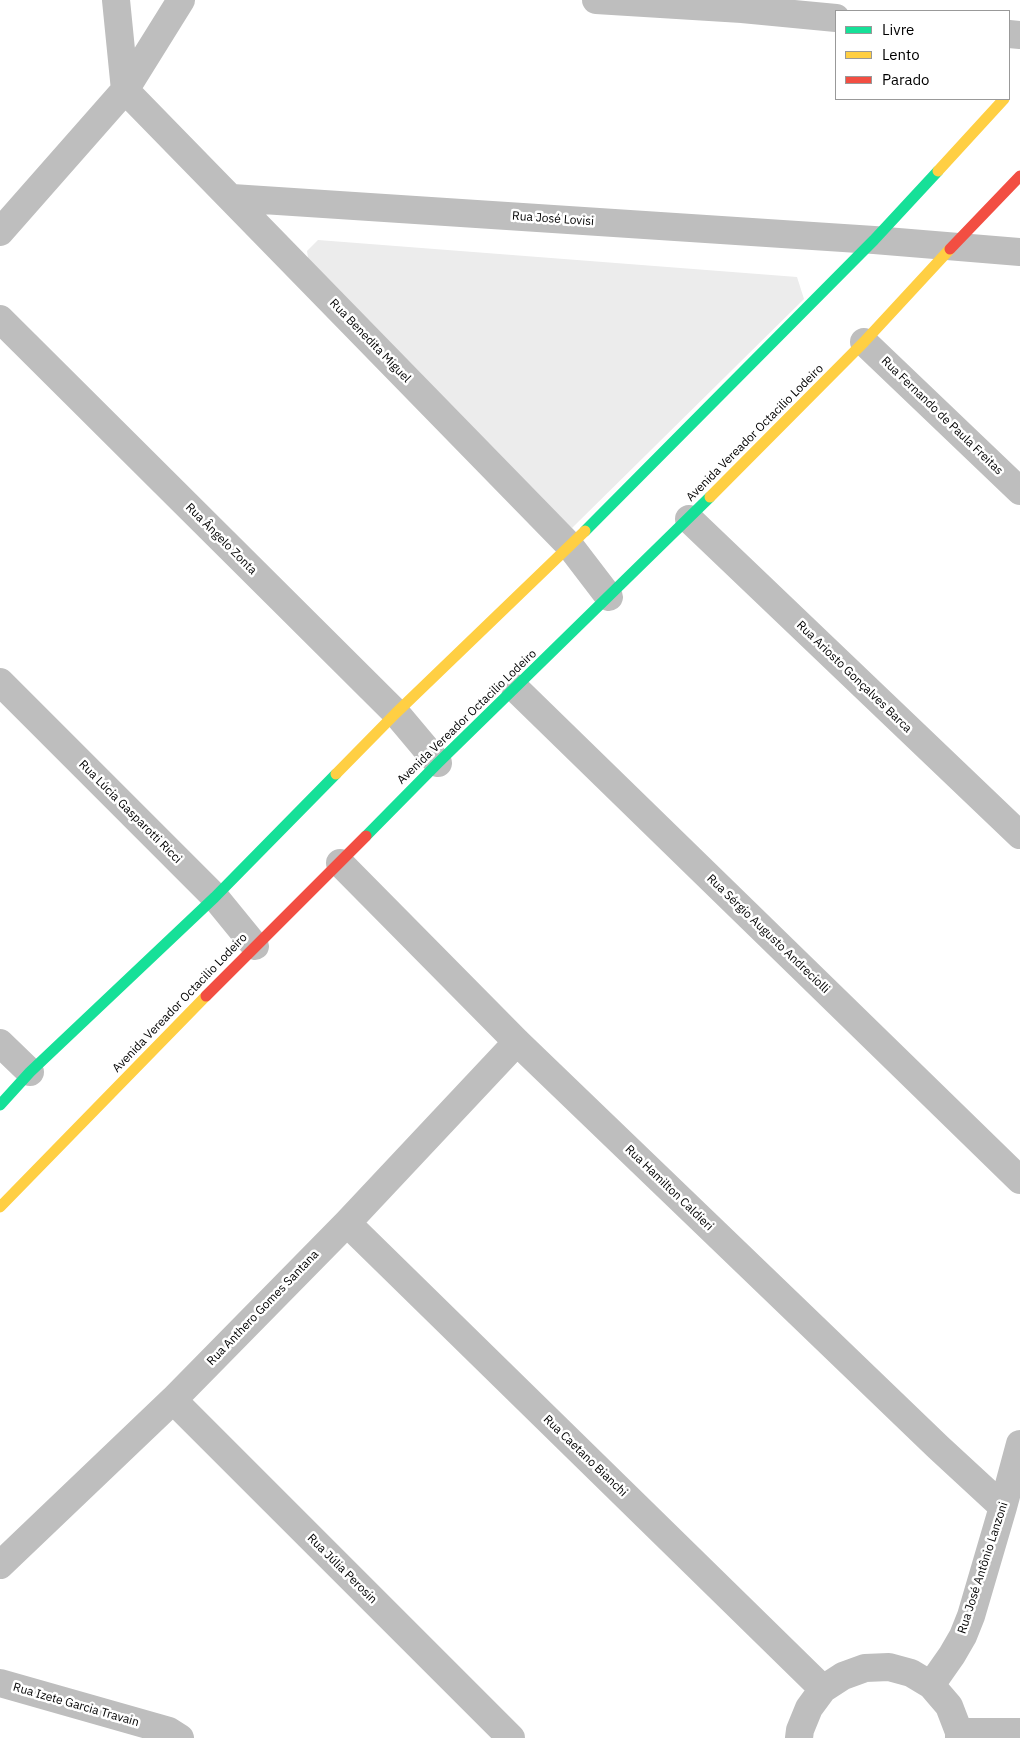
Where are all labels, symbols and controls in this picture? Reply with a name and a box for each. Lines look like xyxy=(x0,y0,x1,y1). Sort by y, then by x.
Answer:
legend xyxy=(835,10,1010,100)
text: Livre xyxy=(882,20,914,39)
text: Lento xyxy=(882,45,920,64)
text: Parado xyxy=(882,70,930,89)
street label: Rua José Lovisi xyxy=(512,209,594,229)
street label: Rua Benedita Miguel xyxy=(326,296,414,386)
street label: Rua Fernando de Paula Freitas xyxy=(878,354,1006,478)
street label: Avenida Vereador Octacilio Lodeiro xyxy=(683,361,827,505)
street label: Rua Ângelo Zonta xyxy=(182,500,260,578)
street label: Rua Ariosto Gonçalves Barca xyxy=(793,618,915,736)
street label: Avenida Vereador Octacilio Lodeiro xyxy=(394,647,540,787)
street label: Rua Lúcia Gasparotti Ricci xyxy=(76,758,184,866)
street label: Rua Sérgio Augusto Andreciolli xyxy=(704,872,832,996)
street label: Avenida Vereador Octacilio Lodeiro xyxy=(110,930,250,1076)
street label: Rua Hamilton Caldieri xyxy=(622,1142,716,1234)
street label: Rua Anthero Gomes Santana xyxy=(204,1247,322,1369)
street label: Rua Caetano Bianchi xyxy=(540,1412,630,1500)
street label: Rua José Antônio Lanzoni xyxy=(955,1500,1011,1636)
street label: Rua Júlia Perosin xyxy=(304,1531,380,1607)
street label: Rua Izete Garcia Travain xyxy=(11,1680,141,1730)

